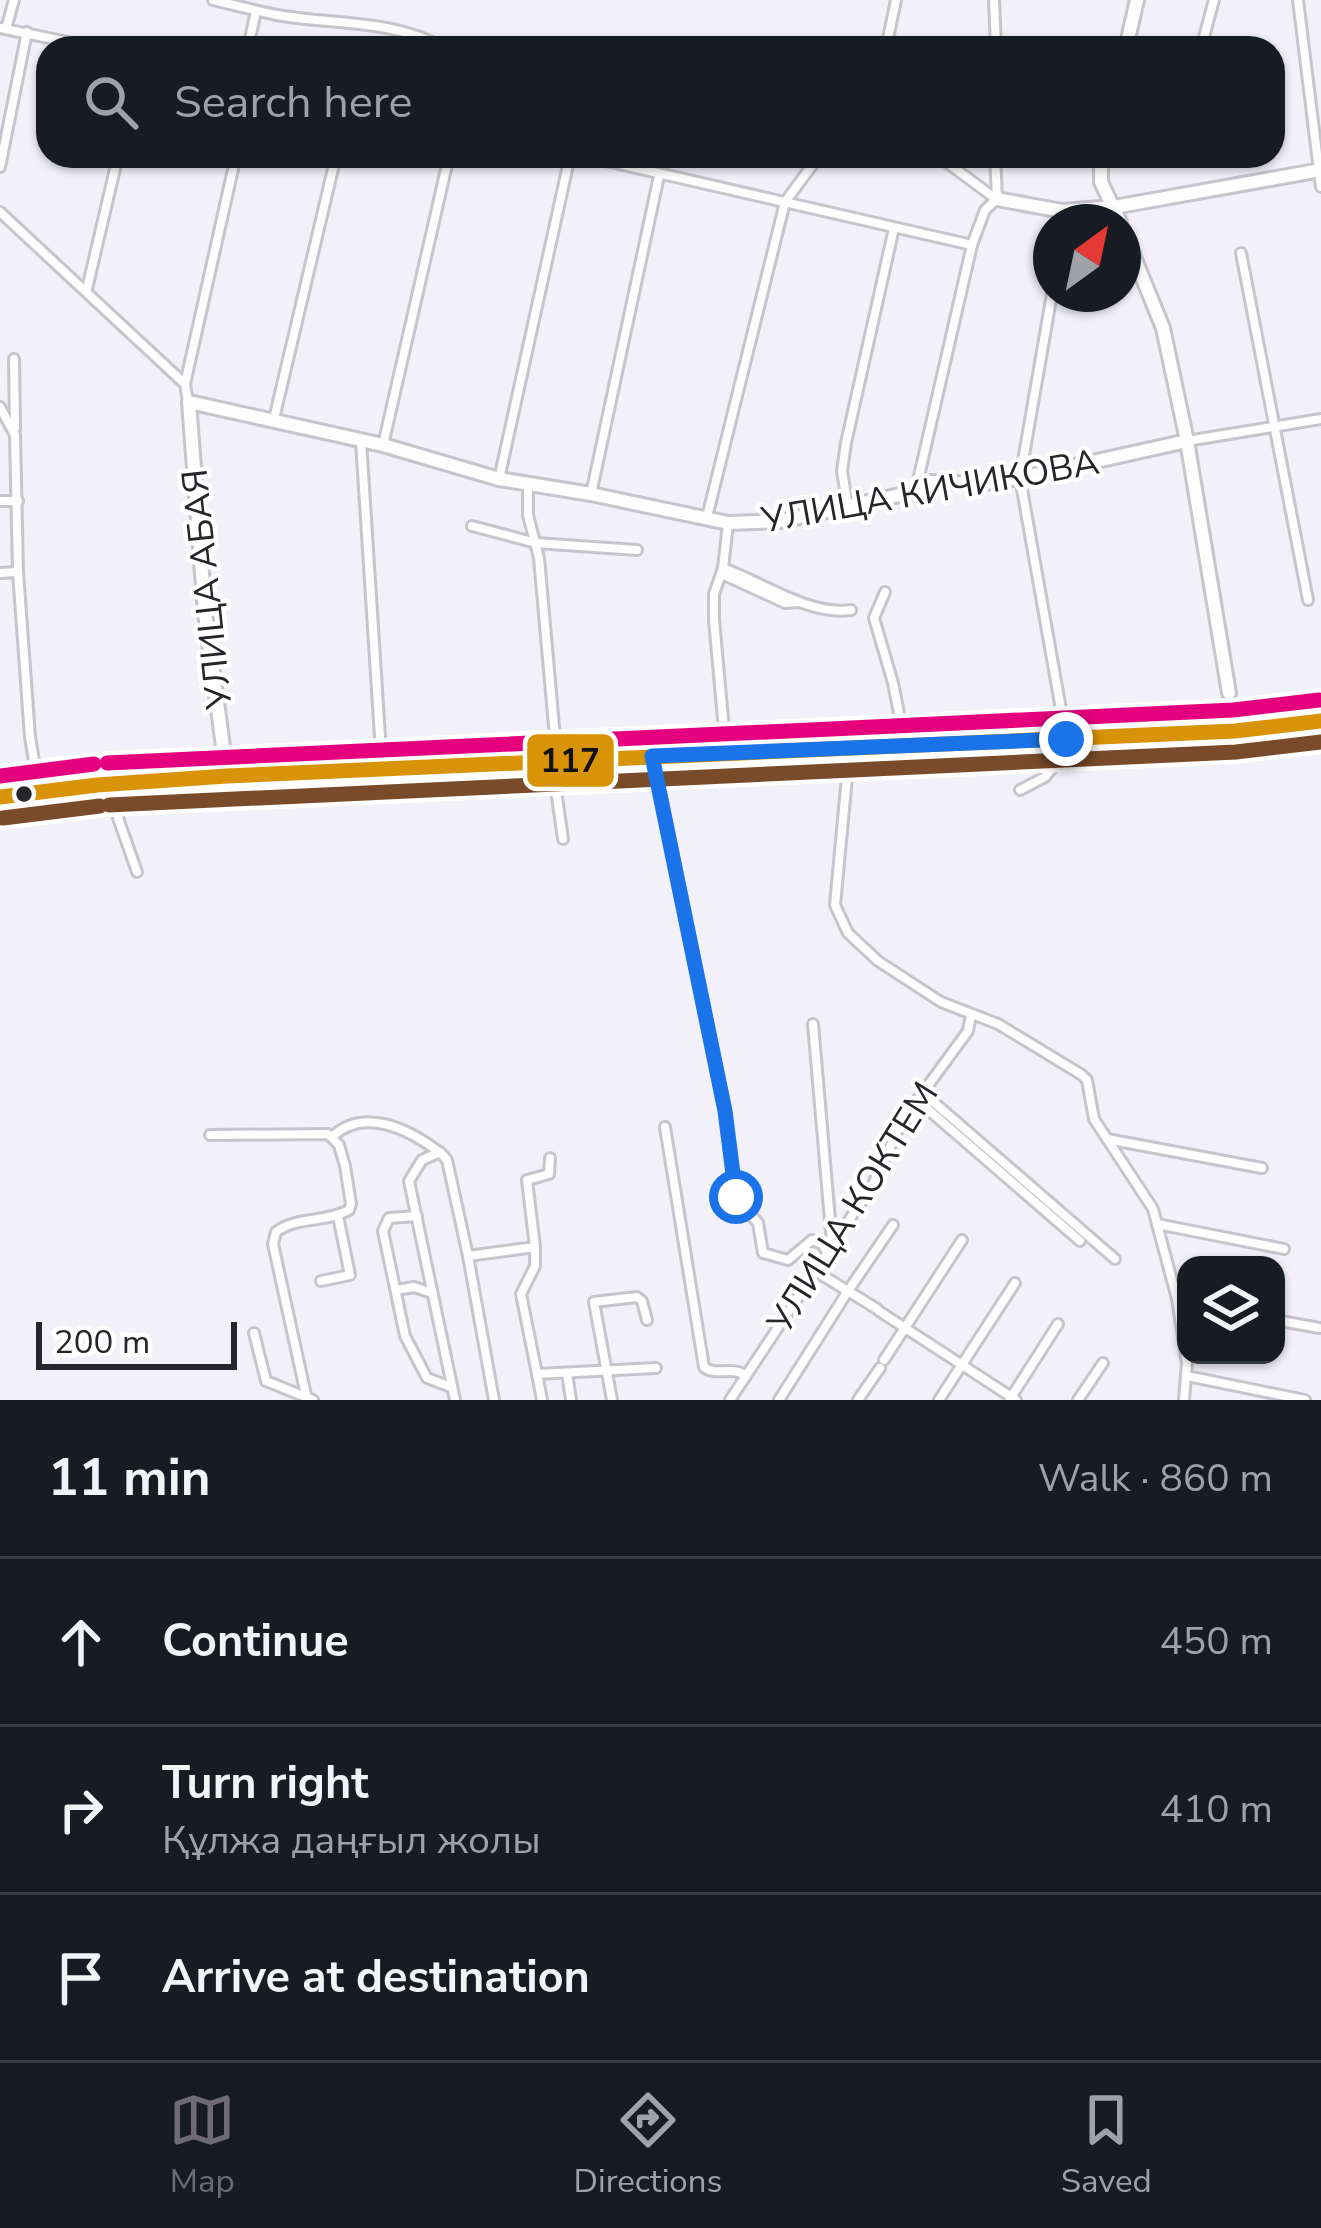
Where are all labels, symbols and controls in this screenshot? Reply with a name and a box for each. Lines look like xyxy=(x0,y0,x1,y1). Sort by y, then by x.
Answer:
search box xyxy=(36,36,1285,168)
icon: search xyxy=(78,69,144,135)
text: Search here xyxy=(174,72,413,133)
north arrow xyxy=(1033,204,1141,312)
street label: УЛИЦА КИЧИКОВА xyxy=(757,438,1103,545)
street label: УЛИЦА АБАЯ xyxy=(171,467,245,712)
route end xyxy=(1039,712,1093,766)
line badge: 117 xyxy=(525,732,616,789)
text: 117 xyxy=(540,739,600,784)
unlabelled marker xyxy=(13,783,35,805)
street label: УЛИЦА КОКТЕМ xyxy=(756,1073,950,1343)
route start xyxy=(709,1170,763,1224)
map controls xyxy=(1177,1256,1285,1364)
button: layers xyxy=(1177,1256,1285,1364)
scale bar xyxy=(36,1316,237,1369)
text: 200 m xyxy=(54,1320,150,1365)
text: 11 min xyxy=(48,1443,211,1513)
text: Walk · 860 m xyxy=(1038,1452,1273,1505)
icon: ahead xyxy=(48,1609,114,1675)
text: Continue xyxy=(162,1611,349,1672)
text: 450 m xyxy=(1159,1615,1273,1668)
text: Turn right xyxy=(162,1753,369,1814)
icon: right xyxy=(48,1777,114,1843)
text: 410 m xyxy=(1159,1783,1273,1836)
text: Құлжа даңғыл жолы xyxy=(162,1814,541,1867)
icon: arrive xyxy=(48,1945,114,2011)
text: Arrive at destination xyxy=(162,1947,590,2008)
tab: Map xyxy=(169,2087,235,2204)
tab: Directions xyxy=(574,2087,722,2204)
tab: Saved xyxy=(1061,2087,1152,2204)

